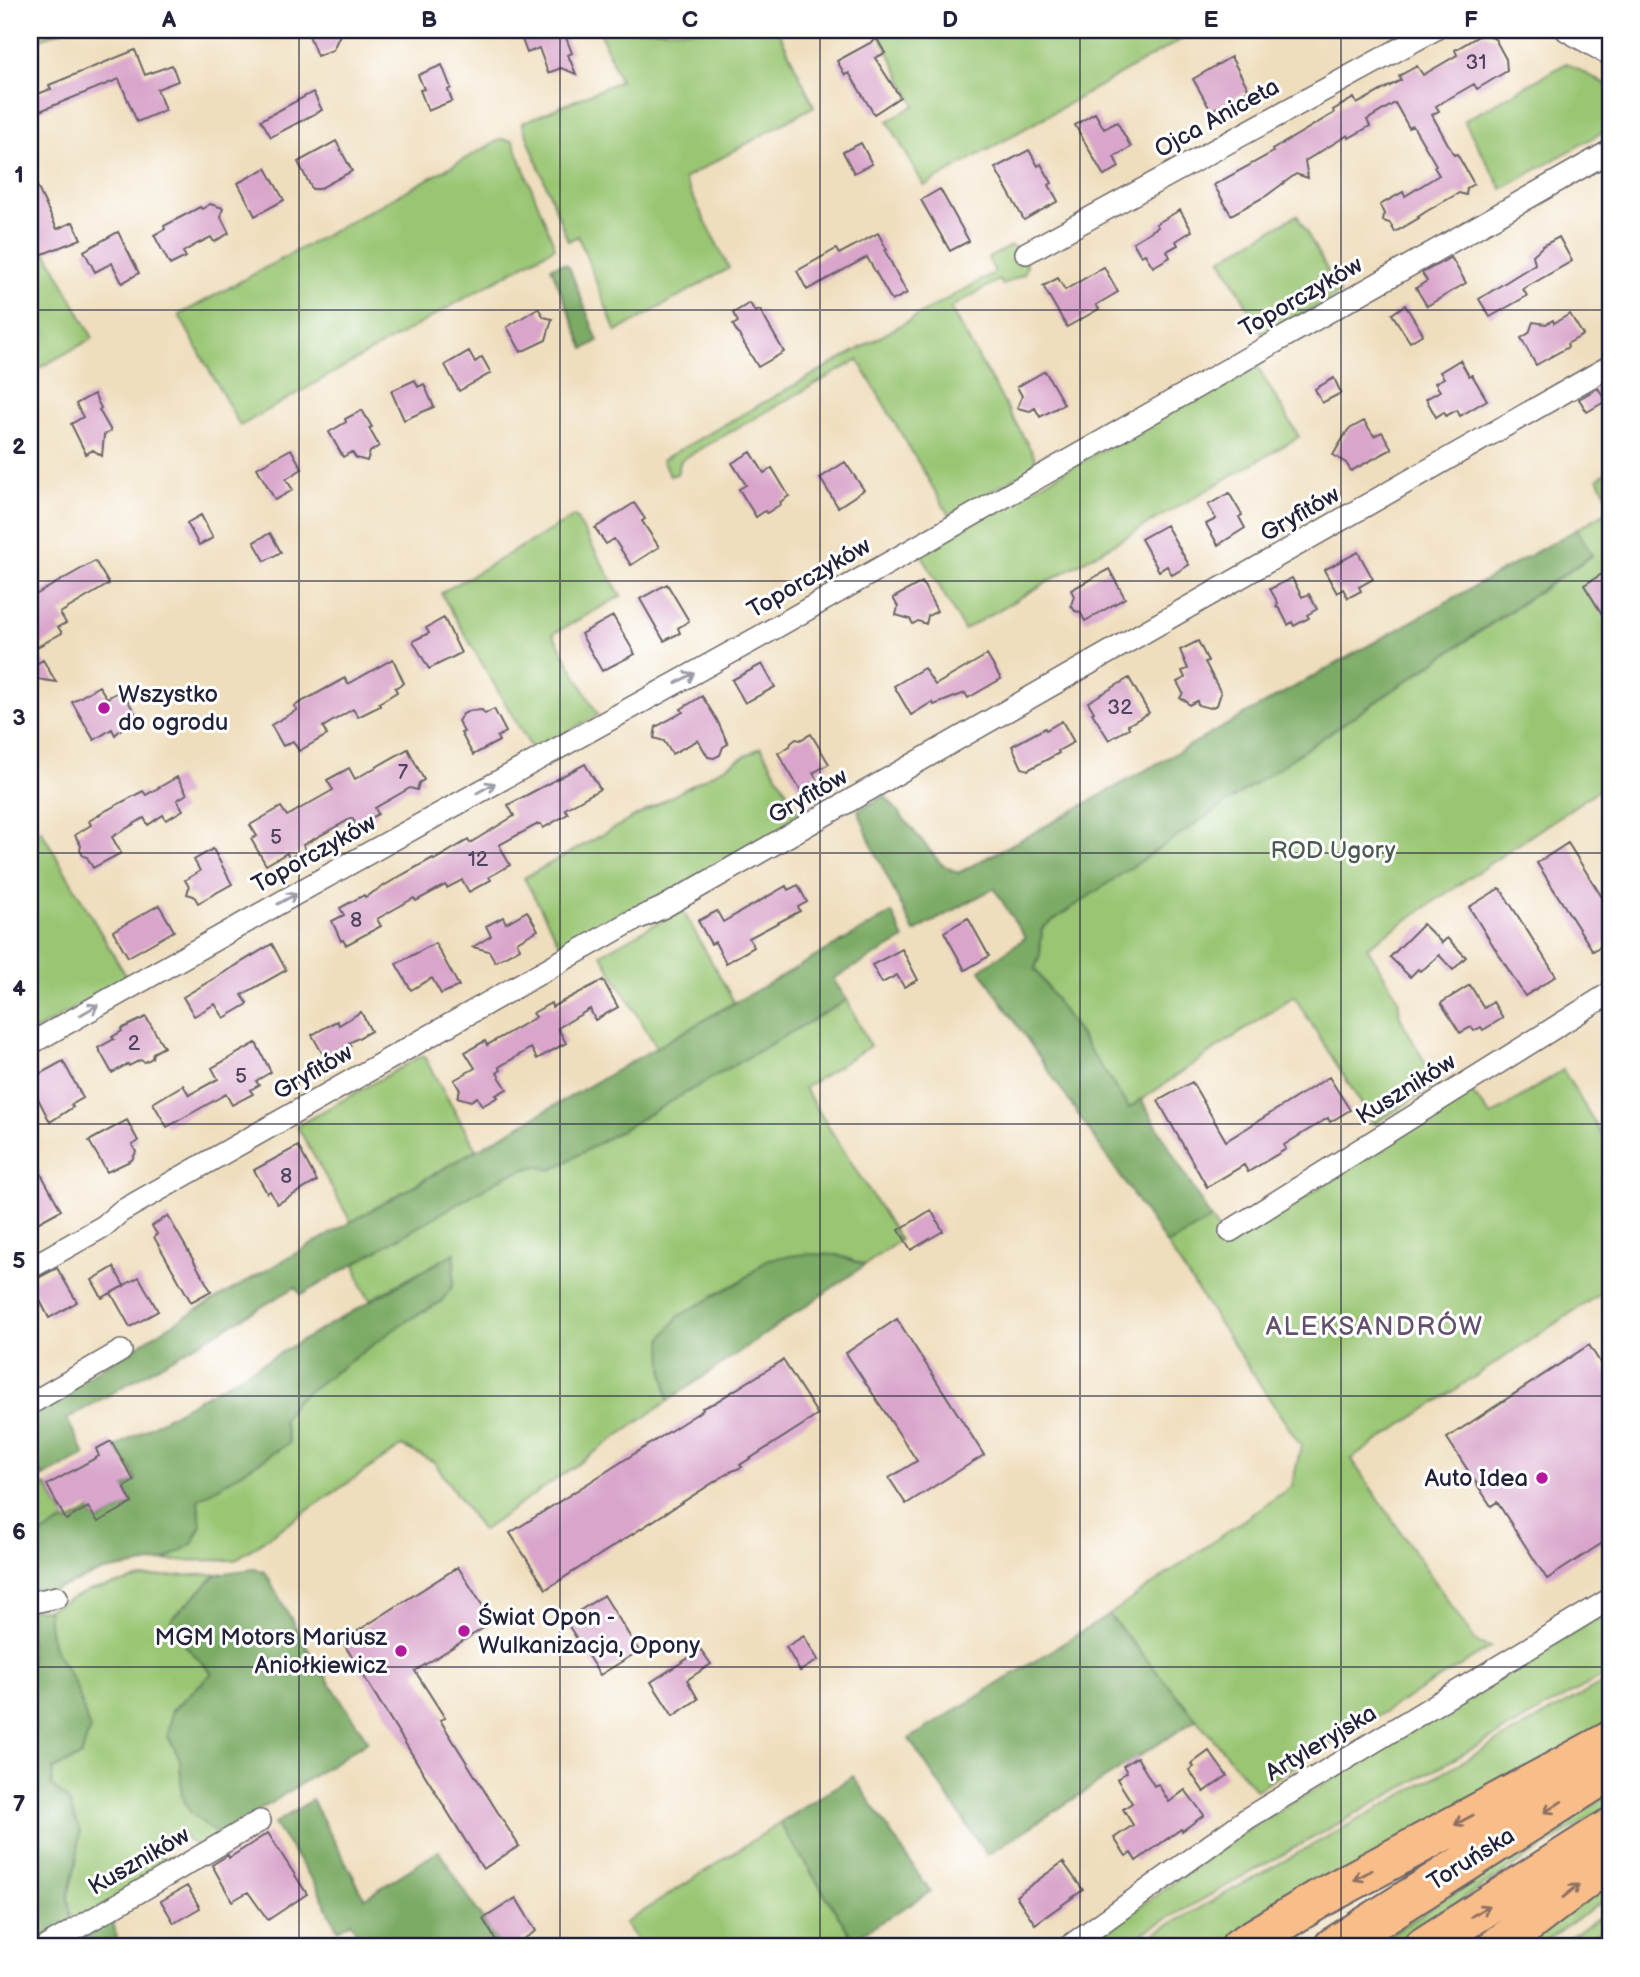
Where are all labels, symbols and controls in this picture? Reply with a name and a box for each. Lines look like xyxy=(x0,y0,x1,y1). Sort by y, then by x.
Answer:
text: A xyxy=(161,6,177,34)
text: B xyxy=(421,6,437,34)
text: C xyxy=(682,6,698,34)
text: D xyxy=(942,6,958,34)
text: E xyxy=(1204,6,1219,34)
text: F xyxy=(1464,6,1478,34)
house number: 31 xyxy=(1465,50,1487,75)
street label: Ojca Aniceta xyxy=(1150,72,1284,164)
text: 1 xyxy=(14,161,24,189)
street label: Toporczyków xyxy=(1234,250,1368,344)
text: 2 xyxy=(12,433,26,461)
street label: Gryfitów xyxy=(1255,480,1345,548)
street label: Toporczyków xyxy=(742,531,876,625)
one-way arrow xyxy=(675,671,695,685)
place label: Wszystko do ogrodu xyxy=(118,680,228,737)
house number: 32 xyxy=(1107,695,1133,720)
marker: Wszystko do ogrodu xyxy=(96,700,112,716)
text: 3 xyxy=(12,704,26,732)
house number: 7 xyxy=(398,760,409,785)
street label: Gryfitów xyxy=(763,762,853,830)
one-way arrow xyxy=(475,781,496,794)
street label: Toporczyków xyxy=(247,808,381,900)
house number: 5 xyxy=(270,825,282,850)
park label: ROD Ugory xyxy=(1270,836,1396,865)
house number: 12 xyxy=(468,847,489,872)
one-way arrow xyxy=(277,892,297,906)
house number: 8 xyxy=(350,908,362,933)
text: 4 xyxy=(12,975,26,1003)
one-way arrow xyxy=(78,1003,99,1016)
house number: 2 xyxy=(128,1031,141,1056)
street label: Gryfitów xyxy=(268,1038,358,1106)
street label: Kuszników xyxy=(1351,1047,1461,1131)
house number: 5 xyxy=(235,1064,247,1089)
house number: 8 xyxy=(280,1164,292,1189)
text: 5 xyxy=(12,1247,26,1275)
district label: ALEKSANDRÓW xyxy=(1266,1311,1484,1343)
place label: Auto Idea xyxy=(1424,1464,1528,1493)
marker: Auto Idea xyxy=(1534,1470,1550,1486)
text: 6 xyxy=(12,1518,26,1546)
place label: Świat Opon - Wulkanizacja, Opony xyxy=(478,1602,700,1660)
place label: MGM Motors Mariusz Aniołkiewicz xyxy=(154,1623,388,1680)
marker: Świat Opon - Wulkanizacja, Opony xyxy=(456,1623,472,1639)
marker: MGM Motors Mariusz Aniołkiewicz xyxy=(393,1643,409,1659)
street label: Artyleryjska xyxy=(1260,1699,1382,1787)
text: 7 xyxy=(13,1790,26,1818)
one-way arrow xyxy=(1543,1801,1563,1815)
one-way arrow xyxy=(1454,1814,1475,1827)
street label: Kuszników xyxy=(83,1820,195,1902)
street label: Toruńska xyxy=(1422,1821,1520,1897)
one-way arrow xyxy=(1353,1869,1374,1882)
one-way arrow xyxy=(1561,1884,1580,1899)
one-way arrow xyxy=(1470,1903,1490,1917)

